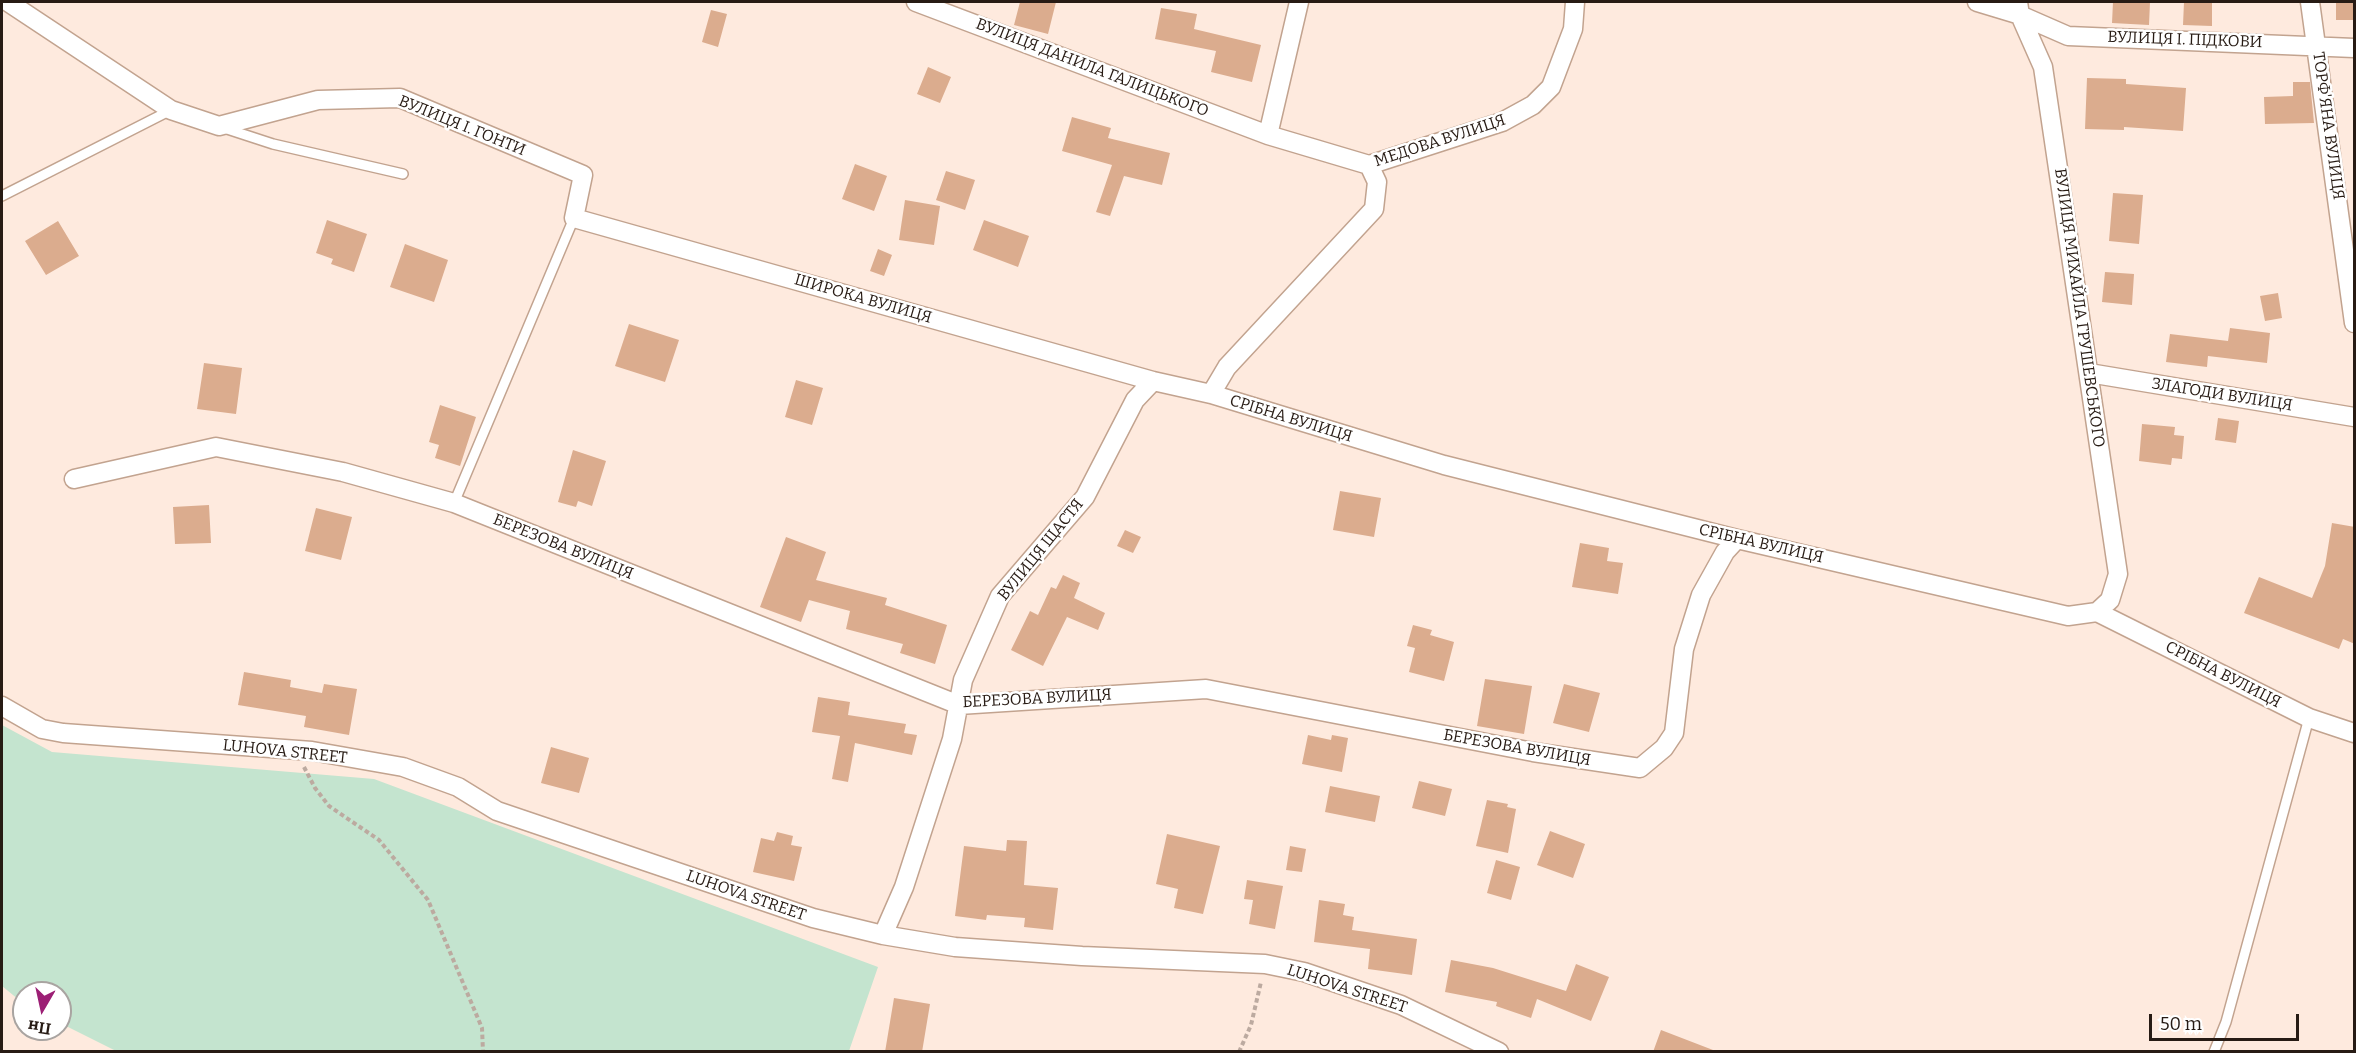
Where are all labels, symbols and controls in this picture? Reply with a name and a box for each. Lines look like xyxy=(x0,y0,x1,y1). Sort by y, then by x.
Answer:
street label: ВУЛИЦЯ ДАНИЛА ГАЛИЦЬКОГО xyxy=(973,15,1211,121)
street label: ВУЛИЦЯ І. ПІДКОВИ xyxy=(2107,28,2263,52)
street label: ТОРФ'ЯНА ВУЛИЦЯ xyxy=(2308,51,2348,201)
street label: ВУЛИЦЯ І. ГОНТИ xyxy=(396,92,528,160)
street label: МЕДОВА ВУЛИЦЯ xyxy=(1372,111,1508,171)
street label: ВУЛИЦЯ МИХАЙЛА ГРУШЕВСЬКОГО xyxy=(2050,167,2108,449)
street label: ШИРОКА ВУЛИЦЯ xyxy=(792,270,934,328)
street label: ЗЛАГОДИ ВУЛИЦЯ xyxy=(2150,374,2294,416)
street label: СРІБНА ВУЛИЦЯ xyxy=(1227,391,1355,447)
street label: ВУЛИЦЯ ЩАСТЯ xyxy=(994,495,1088,605)
street label: БЕРЕЗОВА ВУЛИЦЯ xyxy=(490,510,636,584)
street label: СРІБНА ВУЛИЦЯ xyxy=(1697,520,1825,568)
street label: СРІБНА ВУЛИЦЯ xyxy=(2162,638,2284,712)
street label: БЕРЕЗОВА ВУЛИЦЯ xyxy=(962,686,1112,712)
street label: БЕРЕЗОВА ВУЛИЦЯ xyxy=(1442,726,1592,770)
street label: LUHOVA STREET xyxy=(222,736,348,768)
street label: LUHOVA STREET xyxy=(684,867,808,925)
street label: LUHOVA STREET xyxy=(1284,961,1410,1017)
north arrow xyxy=(12,981,72,1041)
scale bar xyxy=(2152,1002,2302,1040)
text: 50 m xyxy=(2160,1013,2202,1035)
text: Пн xyxy=(27,1016,52,1038)

